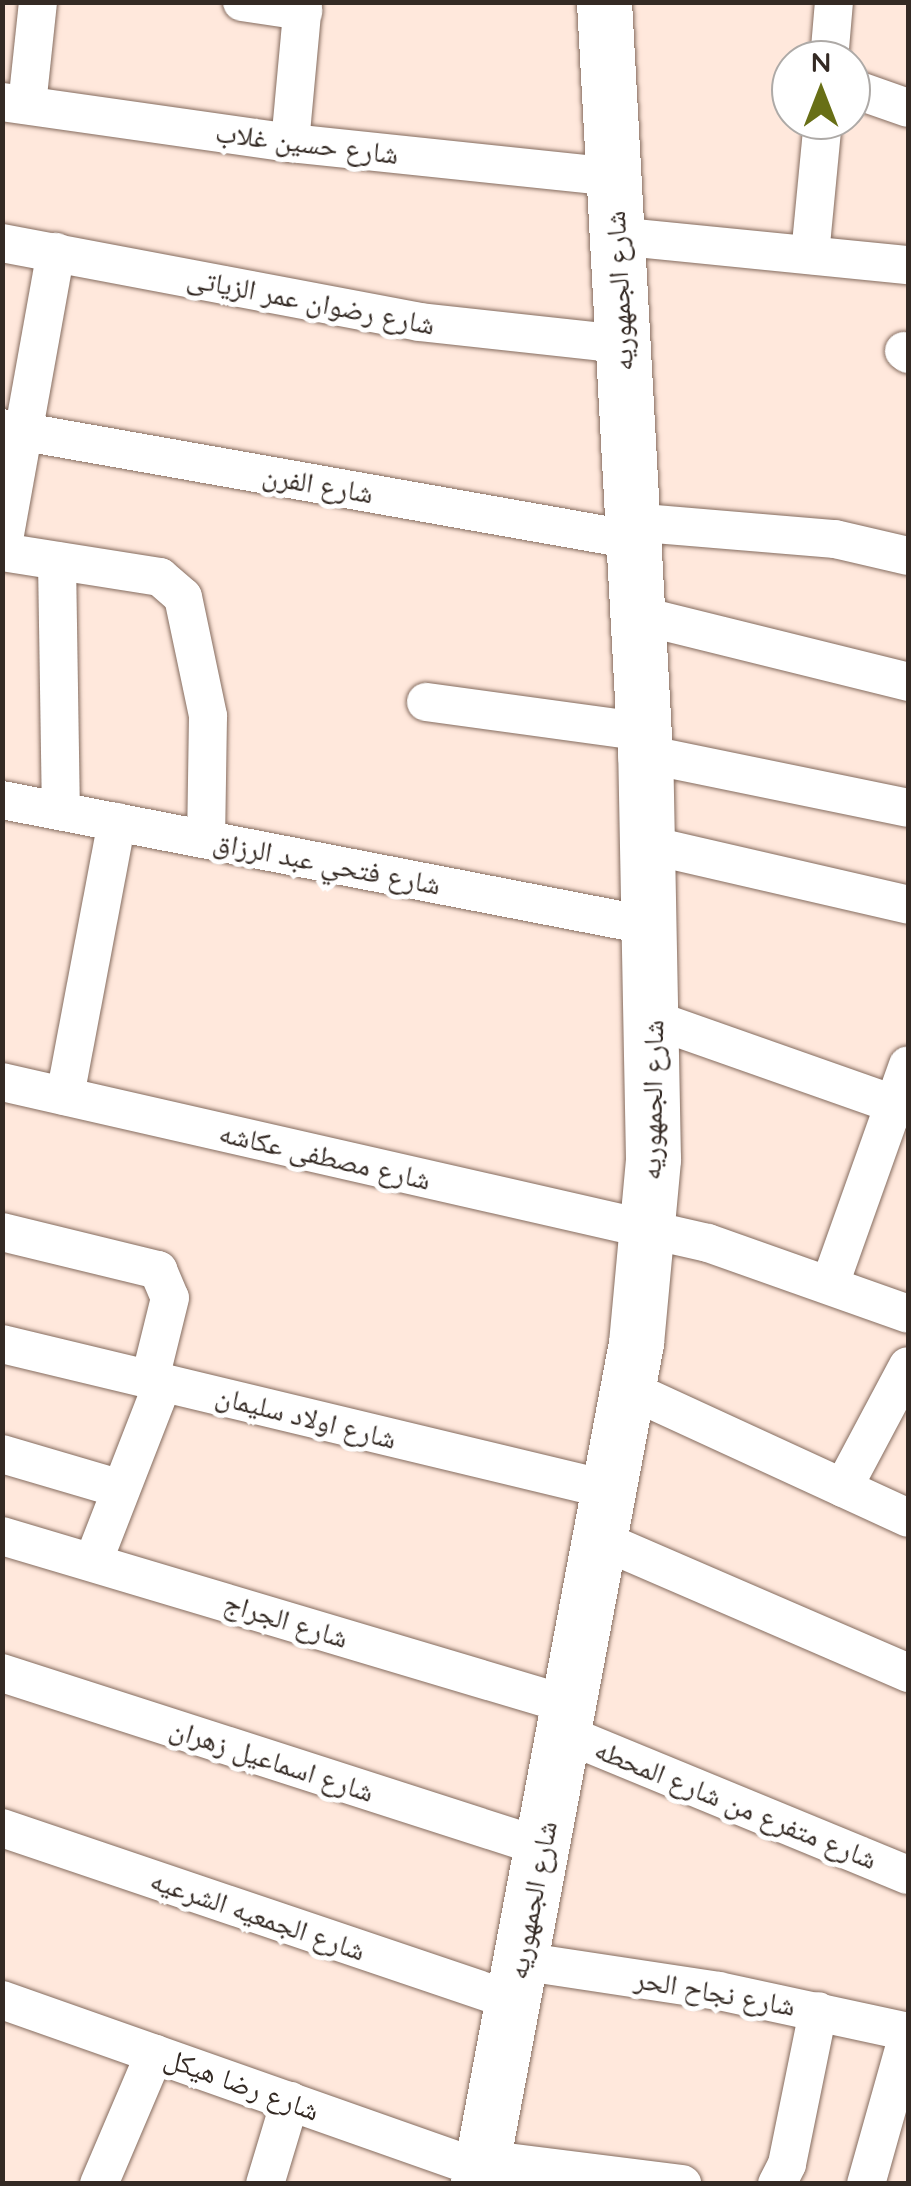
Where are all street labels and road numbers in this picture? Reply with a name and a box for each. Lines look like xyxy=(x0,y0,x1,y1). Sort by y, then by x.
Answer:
street label: شارع حسين غلاب xyxy=(214,115,400,171)
street label: شارع الجمهوريه xyxy=(598,210,640,372)
street label: شارع رضوان عمر الزياتى xyxy=(184,261,438,341)
street label: شارع الفرن xyxy=(260,458,376,510)
street label: شارع فتحي عبد الرزاق xyxy=(210,824,444,902)
street label: شارع الجمهوريه xyxy=(634,1019,670,1181)
street label: شارع مصطفى عكاشه xyxy=(216,1115,434,1197)
street label: شارع اولاد سليمان xyxy=(212,1378,400,1456)
street label: شارع الجراج xyxy=(220,1585,352,1655)
street label: شارع اسماعيل زهران xyxy=(166,1711,378,1809)
street label: شارع متفرع من شارع المحطه xyxy=(590,1732,882,1876)
street label: شارع الجمهوريه xyxy=(500,1818,564,1982)
street label: شارع الجمعيه الشرعيه xyxy=(146,1862,370,1968)
street label: شارع نجاح الحر xyxy=(632,1961,798,2023)
street label: شارع رضا هيكل xyxy=(160,2040,324,2128)

